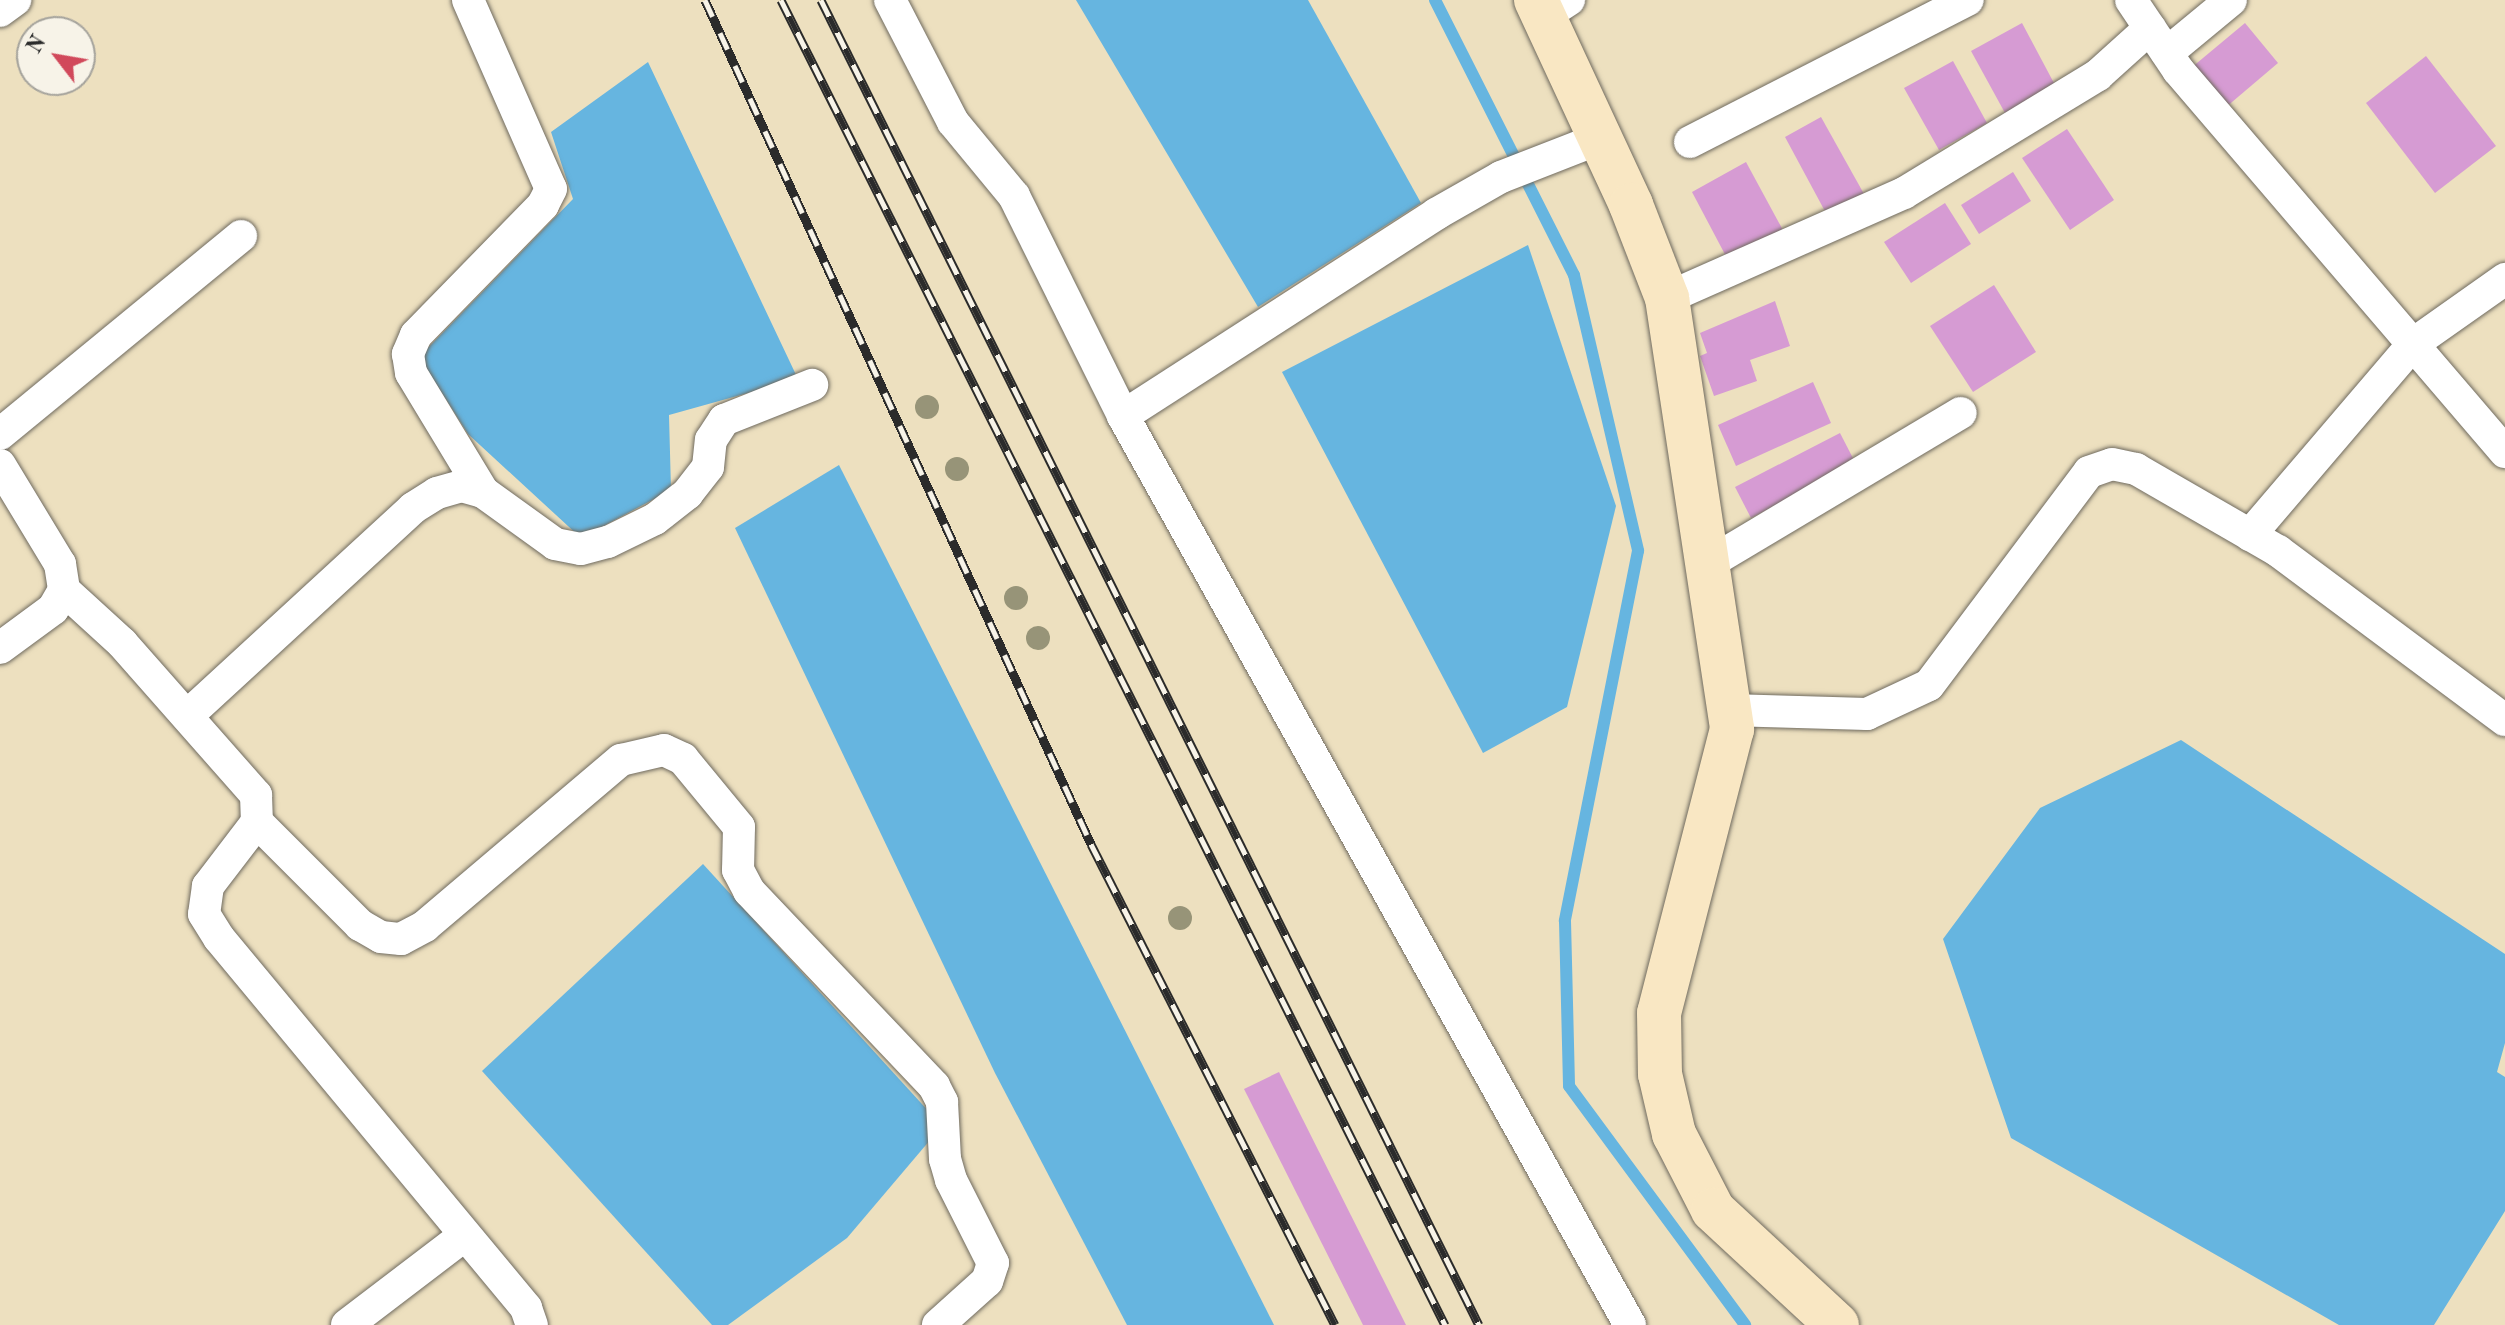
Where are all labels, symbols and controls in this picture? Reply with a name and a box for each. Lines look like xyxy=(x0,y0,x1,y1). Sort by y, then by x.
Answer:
north arrow xyxy=(16,16,96,96)
text: N xyxy=(23,32,51,58)

